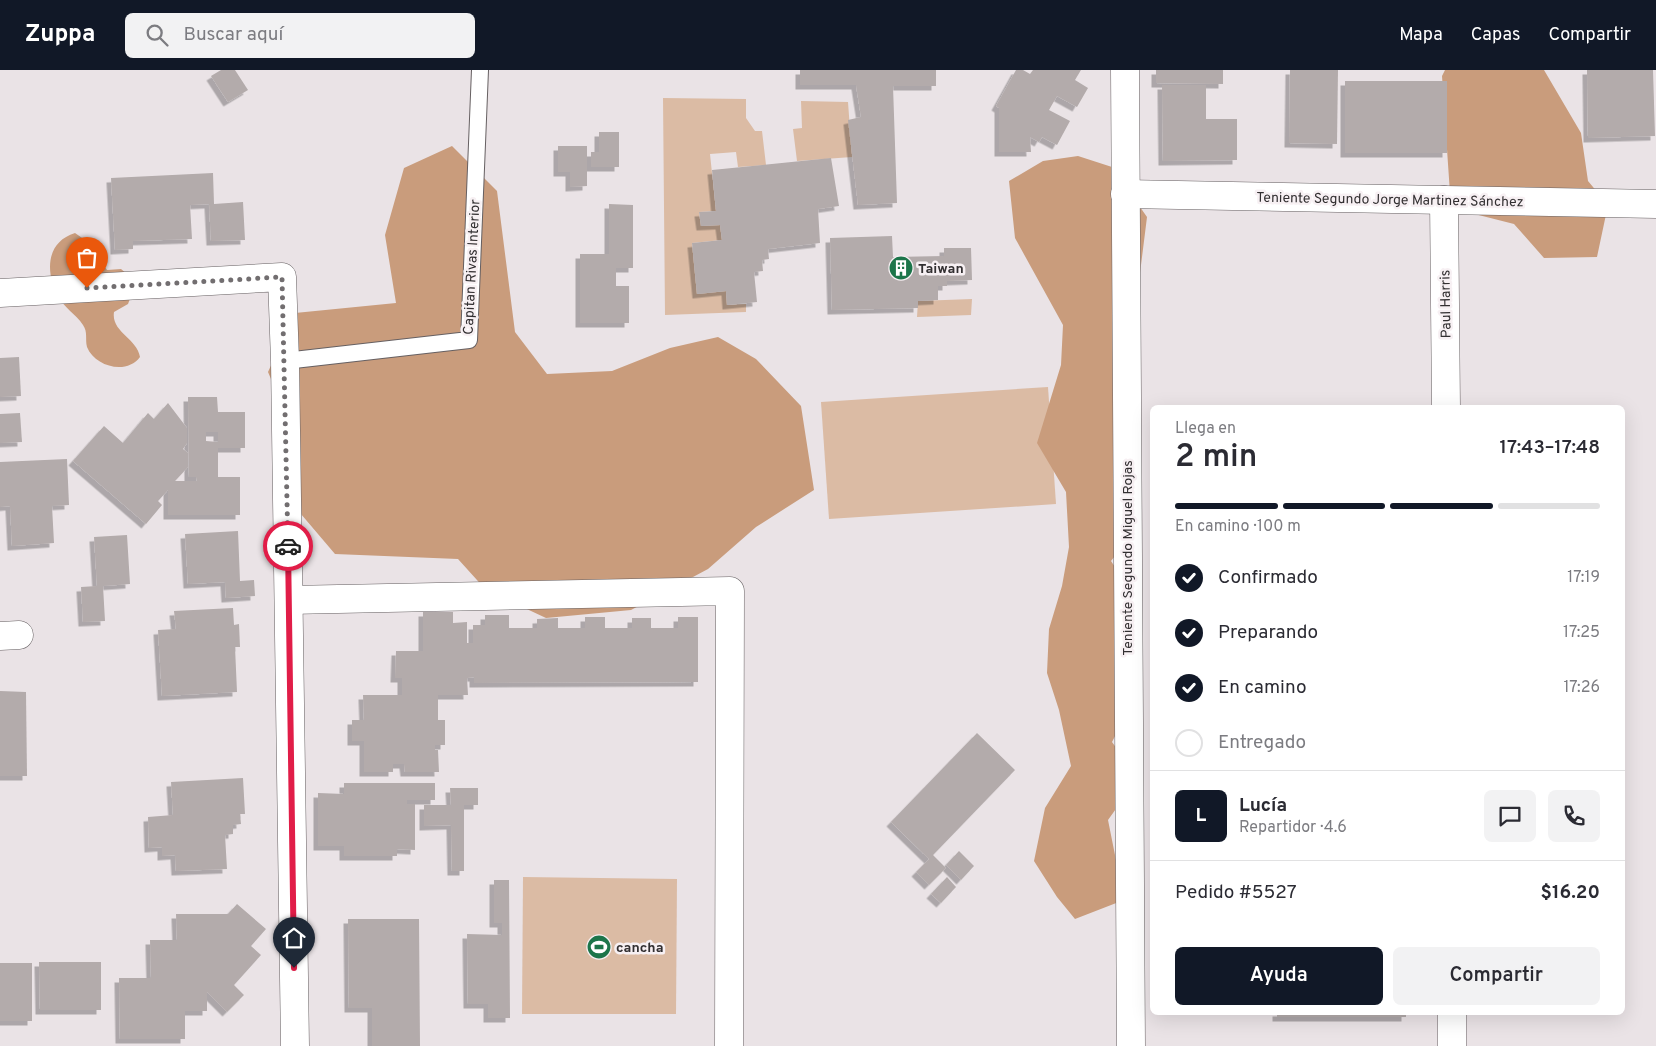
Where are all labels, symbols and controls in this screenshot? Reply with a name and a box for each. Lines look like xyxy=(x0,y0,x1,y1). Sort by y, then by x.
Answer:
search box xyxy=(125,13,475,58)
text: Zuppa xyxy=(25,20,95,50)
icon: search xyxy=(143,21,171,49)
text: Buscar aquí xyxy=(183,23,283,47)
text: Mapa xyxy=(1399,24,1443,47)
text: Capas xyxy=(1471,24,1520,47)
text: Compartir xyxy=(1548,24,1631,47)
street label: Teniente Segundo Jorge Martinez Sánchez xyxy=(1256,190,1524,211)
street label: Capitan Rivas Interior xyxy=(460,198,485,335)
pin xyxy=(66,237,108,288)
icon: bag xyxy=(73,244,101,272)
building icon: Taiwan xyxy=(888,255,914,281)
place label: Taiwan xyxy=(918,261,964,278)
street label: Paul Harris xyxy=(1437,270,1456,338)
text: Llega en xyxy=(1175,419,1236,439)
text: 17:43–17:48 xyxy=(1500,436,1600,460)
text: 2 min xyxy=(1175,438,1257,478)
street label: Teniente Segundo Miguel Rojas xyxy=(1120,460,1137,656)
text: En camino · 100 m xyxy=(1175,517,1301,537)
courier xyxy=(263,521,313,571)
icon: car xyxy=(274,532,302,560)
icon: check xyxy=(1175,564,1203,592)
text: Confirmado xyxy=(1218,566,1318,590)
text: 17:19 xyxy=(1567,568,1600,588)
icon: check xyxy=(1175,619,1203,647)
text: Preparando xyxy=(1218,621,1318,645)
text: 17:25 xyxy=(1563,623,1600,643)
icon: check xyxy=(1175,674,1203,702)
text: En camino xyxy=(1218,676,1307,700)
text: 17:26 xyxy=(1563,678,1600,698)
text: Entregado xyxy=(1218,731,1306,755)
button: chat xyxy=(1484,790,1536,842)
button: phone xyxy=(1548,790,1600,842)
text: Lucía xyxy=(1239,794,1287,818)
text: L xyxy=(1196,804,1206,828)
text: Repartidor · 4.6 xyxy=(1239,818,1347,838)
text: Pedido #5527 xyxy=(1175,881,1297,905)
text: $16.20 xyxy=(1541,881,1600,905)
pin xyxy=(273,917,315,968)
icon: home xyxy=(280,924,308,952)
sports icon: cancha xyxy=(586,934,612,960)
place label: cancha xyxy=(616,940,663,957)
button: Ayuda xyxy=(1175,947,1383,1005)
button: Compartir xyxy=(1393,947,1600,1005)

